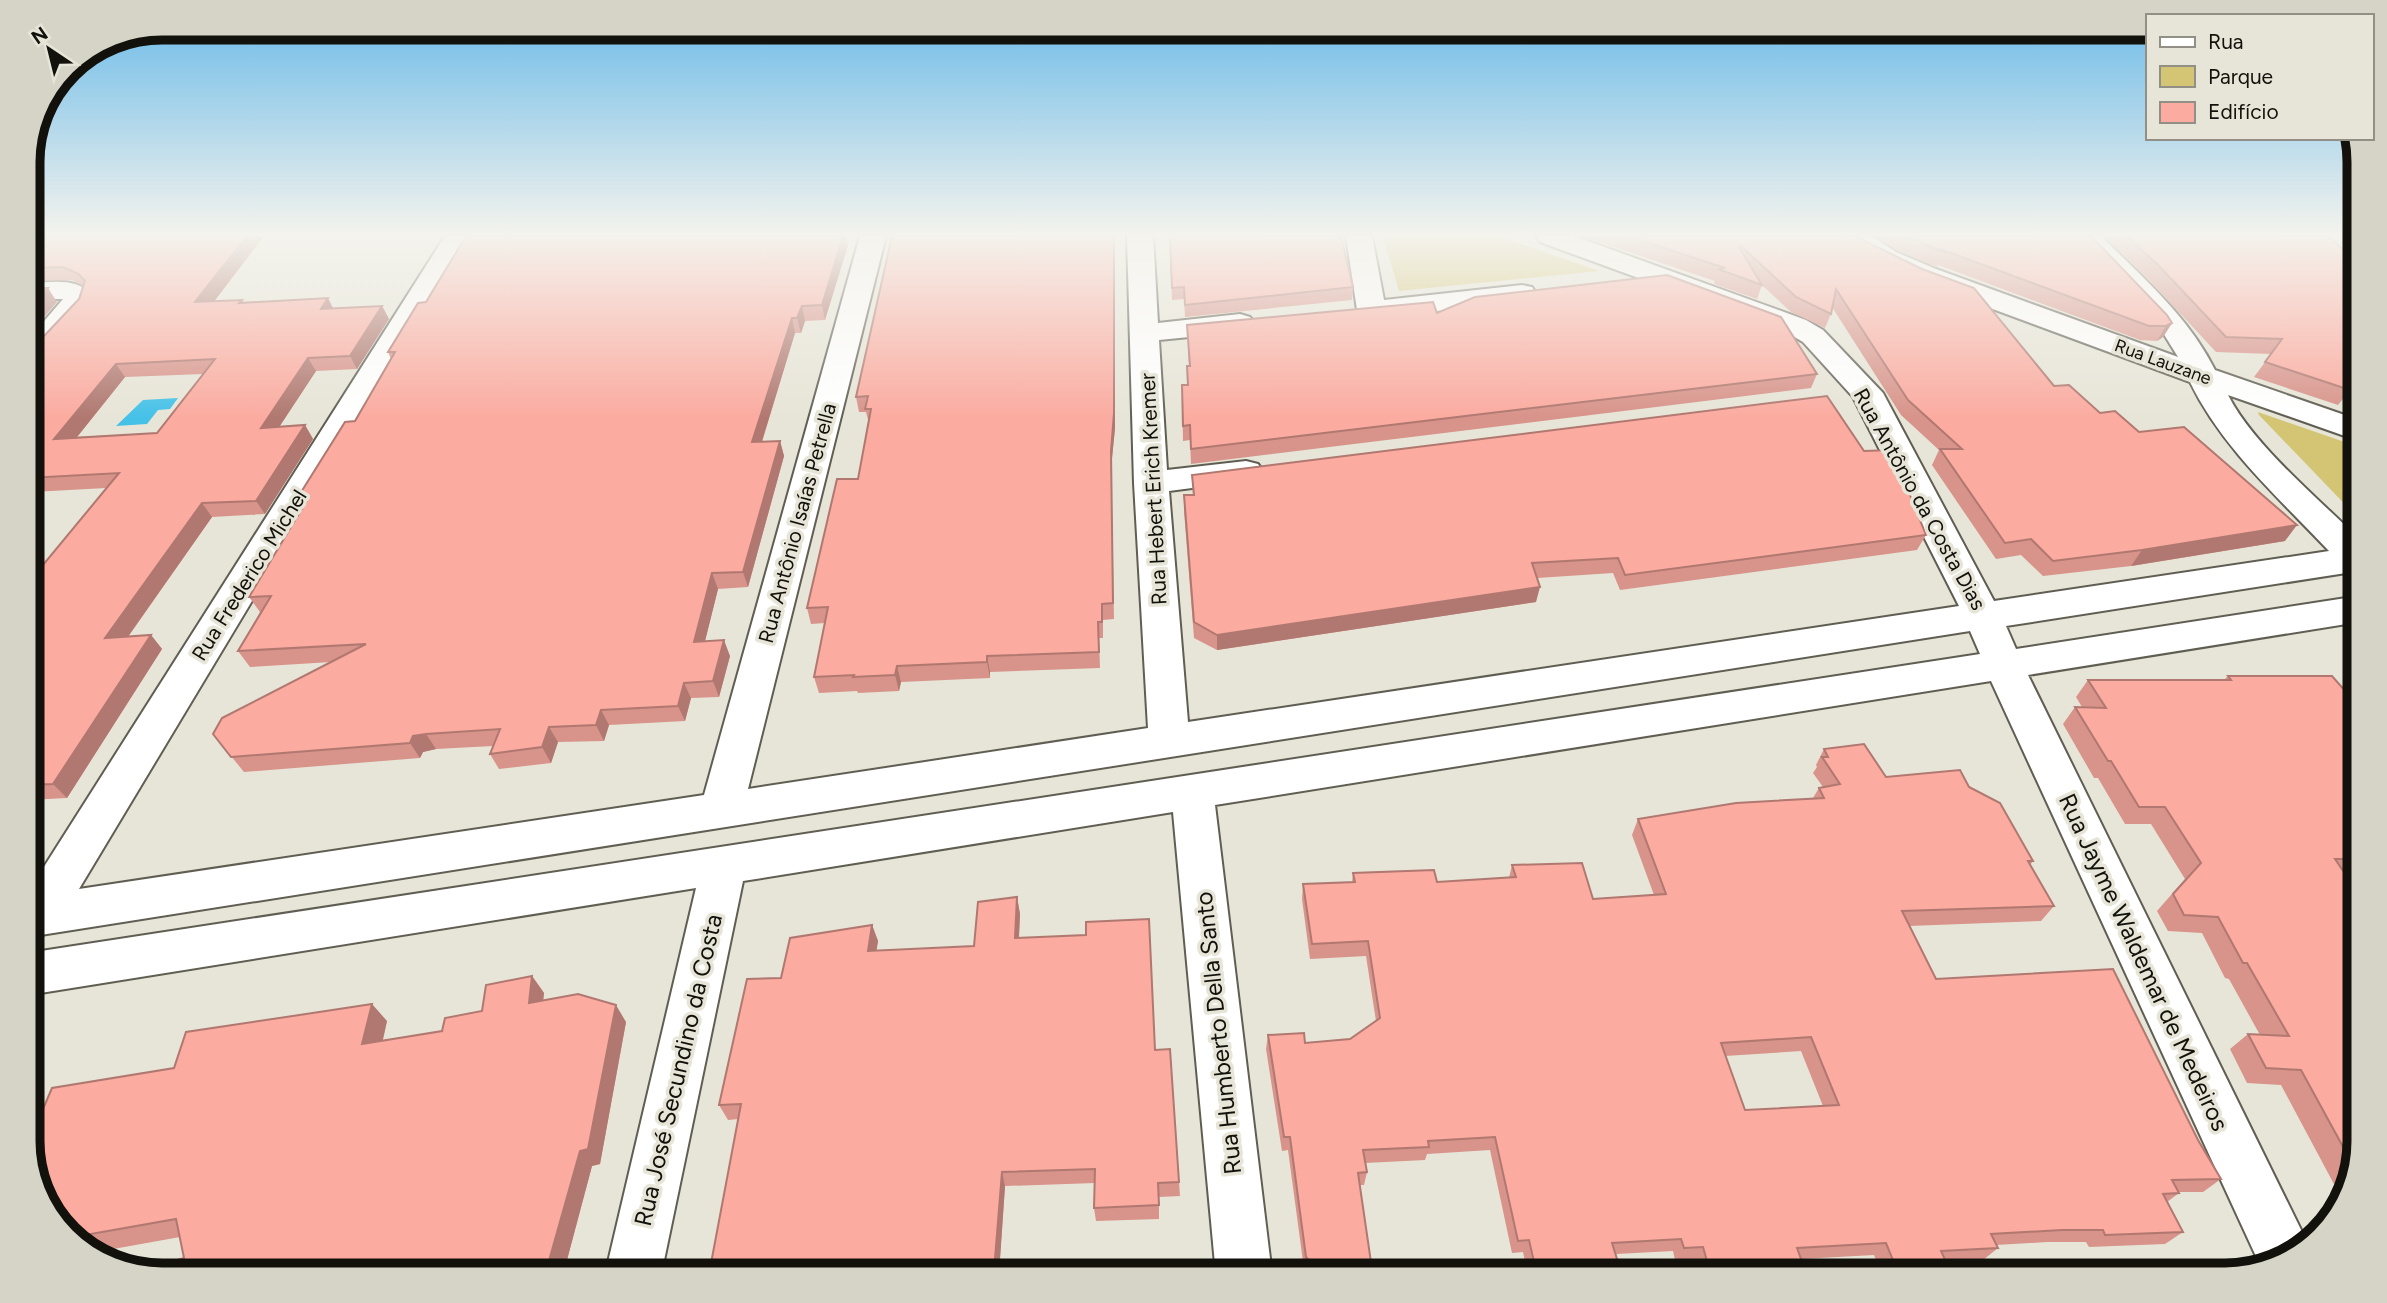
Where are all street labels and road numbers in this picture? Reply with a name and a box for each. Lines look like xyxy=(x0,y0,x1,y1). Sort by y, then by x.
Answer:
street label: Rua Lauzane xyxy=(2112,334,2215,390)
street label: Rua Hebert Erich Kremer xyxy=(1134,372,1172,606)
street label: Rua Antônio da Costa Dias xyxy=(1849,384,1991,614)
street label: Rua Antônio Isaías Petrella xyxy=(753,400,841,646)
street label: Rua Frederico Michel xyxy=(186,485,312,665)
street label: Rua Jayme Waldemar de Medeiros xyxy=(2053,789,2235,1135)
street label: Rua Humberto Della Santo xyxy=(1189,890,1247,1176)
street label: Rua José Secundino da Costa xyxy=(628,911,728,1229)

